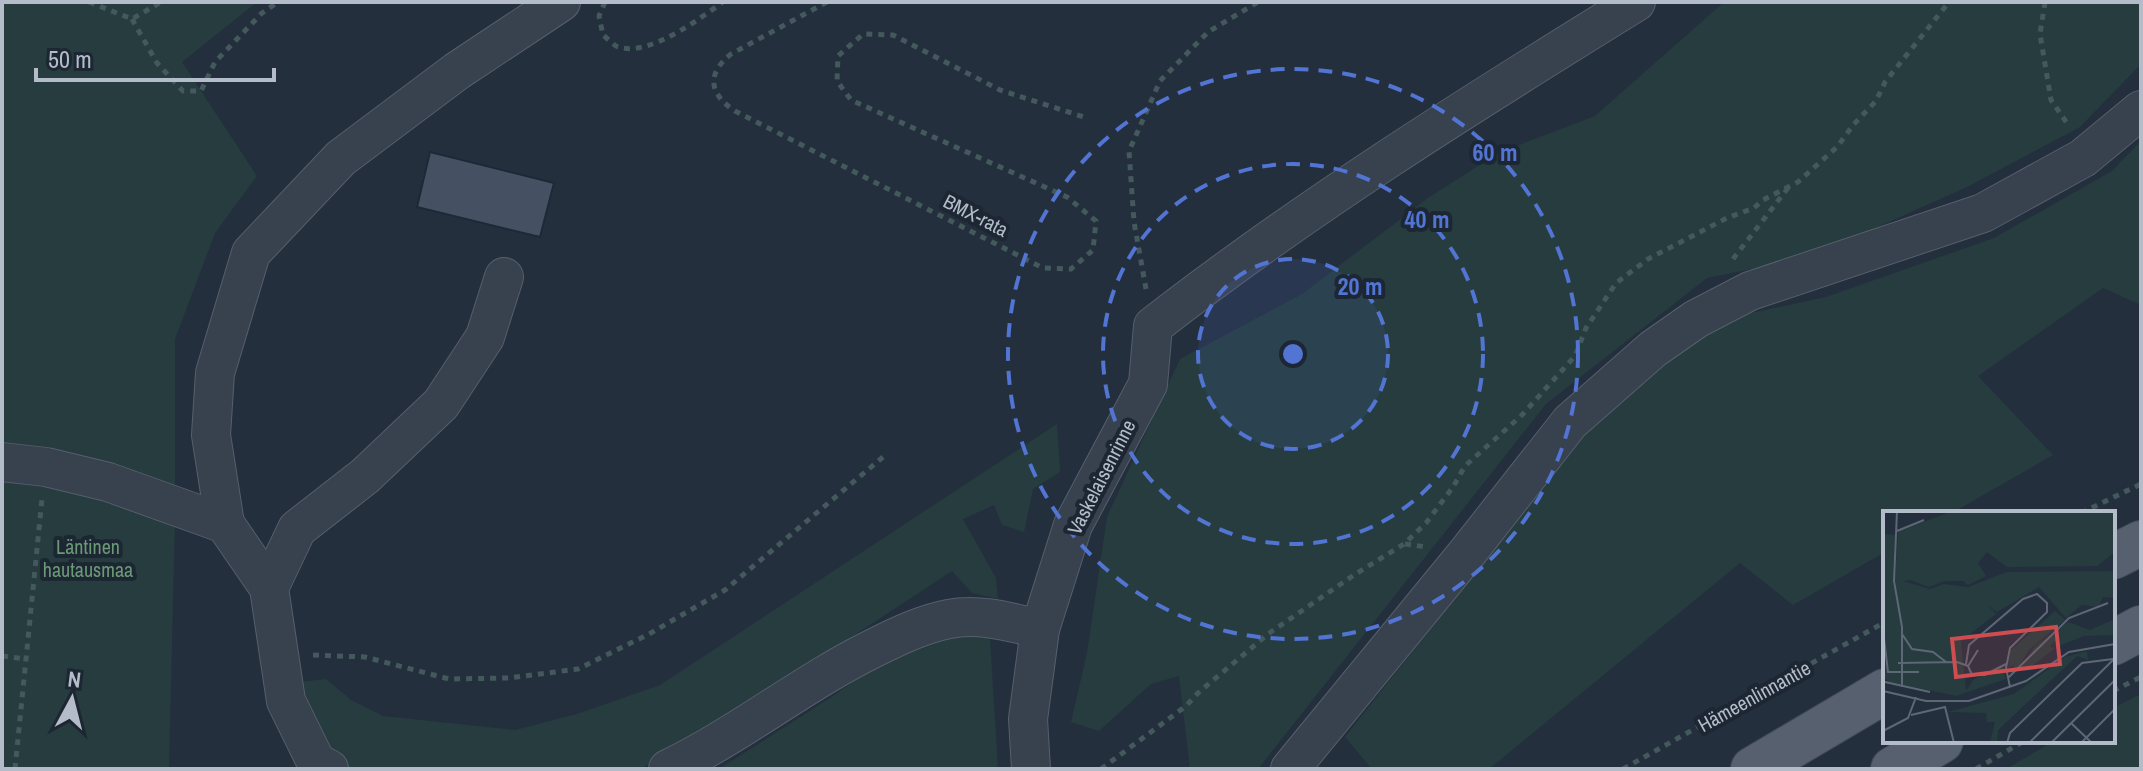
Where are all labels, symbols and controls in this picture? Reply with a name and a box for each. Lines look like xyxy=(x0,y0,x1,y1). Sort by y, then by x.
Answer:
scale bar xyxy=(36,32,274,82)
text: 50 m xyxy=(48,43,92,75)
text: 60 m xyxy=(1473,136,1517,168)
street label: BMX-rata xyxy=(939,187,1013,243)
text: 40 m xyxy=(1405,203,1449,235)
text: 20 m xyxy=(1338,270,1382,302)
centre of rings xyxy=(1279,340,1307,368)
street label: Vaskelaisenrinne xyxy=(1060,415,1142,539)
inset map xyxy=(1883,511,2115,743)
park label: Läntinen hautausmaa xyxy=(43,533,133,583)
street label: Hämeenlinnantie xyxy=(1693,654,1815,738)
north arrow xyxy=(32,659,112,739)
text: N xyxy=(66,663,83,695)

